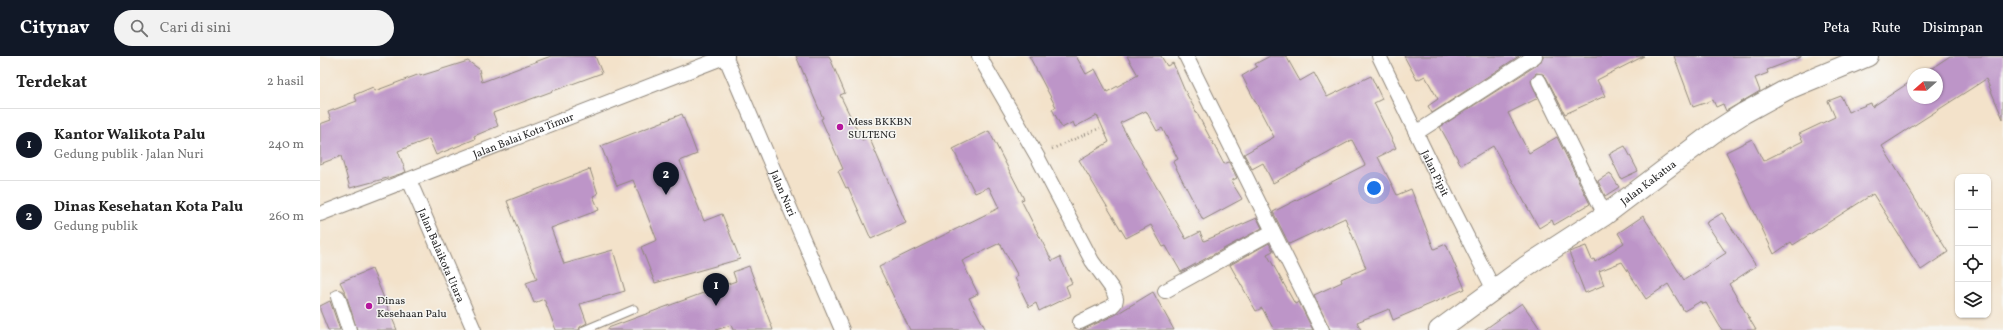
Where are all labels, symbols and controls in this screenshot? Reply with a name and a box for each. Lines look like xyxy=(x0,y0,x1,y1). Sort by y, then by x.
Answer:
search box xyxy=(114,10,394,46)
text: Citynav xyxy=(20,15,90,41)
icon: search xyxy=(128,17,150,39)
text: Cari di sini xyxy=(160,18,231,39)
text: Peta xyxy=(1823,19,1850,38)
text: Rute xyxy=(1872,19,1901,38)
text: Disimpan xyxy=(1923,19,1983,38)
north arrow xyxy=(1907,68,1943,104)
text: Terdekat xyxy=(16,71,87,94)
text: 2 hasil xyxy=(267,73,304,91)
street label: Jalan Balai Kota Timur xyxy=(471,110,577,163)
place label: Mess BKKBN SULTENG xyxy=(848,115,912,143)
marker: Mess BKKBN SULTENG xyxy=(835,122,845,132)
text: Kantor Walikota Palu xyxy=(54,125,205,146)
text: 1 xyxy=(26,136,32,154)
text: 240 m xyxy=(268,136,304,154)
text: Gedung publik · Jalan Nuri xyxy=(54,146,204,164)
street label: Jalan Pipit xyxy=(1417,148,1452,200)
street label: Jalan Kakatua xyxy=(1618,157,1680,210)
pin: 2 xyxy=(653,162,679,195)
street label: Jalan Nuri xyxy=(766,168,799,219)
map controls xyxy=(1955,174,1991,318)
button: + xyxy=(1955,174,1991,210)
your location xyxy=(1364,178,1384,198)
text: Dinas Kesehatan Kota Palu xyxy=(54,197,243,218)
street label: Jalan Balaikota Utara xyxy=(413,206,467,306)
text: 2 xyxy=(26,208,32,226)
text: 260 m xyxy=(269,208,304,226)
button: − xyxy=(1955,210,1991,246)
text: Gedung publik xyxy=(54,218,138,236)
button: locate xyxy=(1955,246,1991,282)
pin: 1 xyxy=(703,273,729,306)
button: layers xyxy=(1955,282,1991,318)
place label: Dinas Kesehaan Palu xyxy=(377,294,447,322)
marker: Dinas Kesehaan Palu xyxy=(364,301,374,311)

